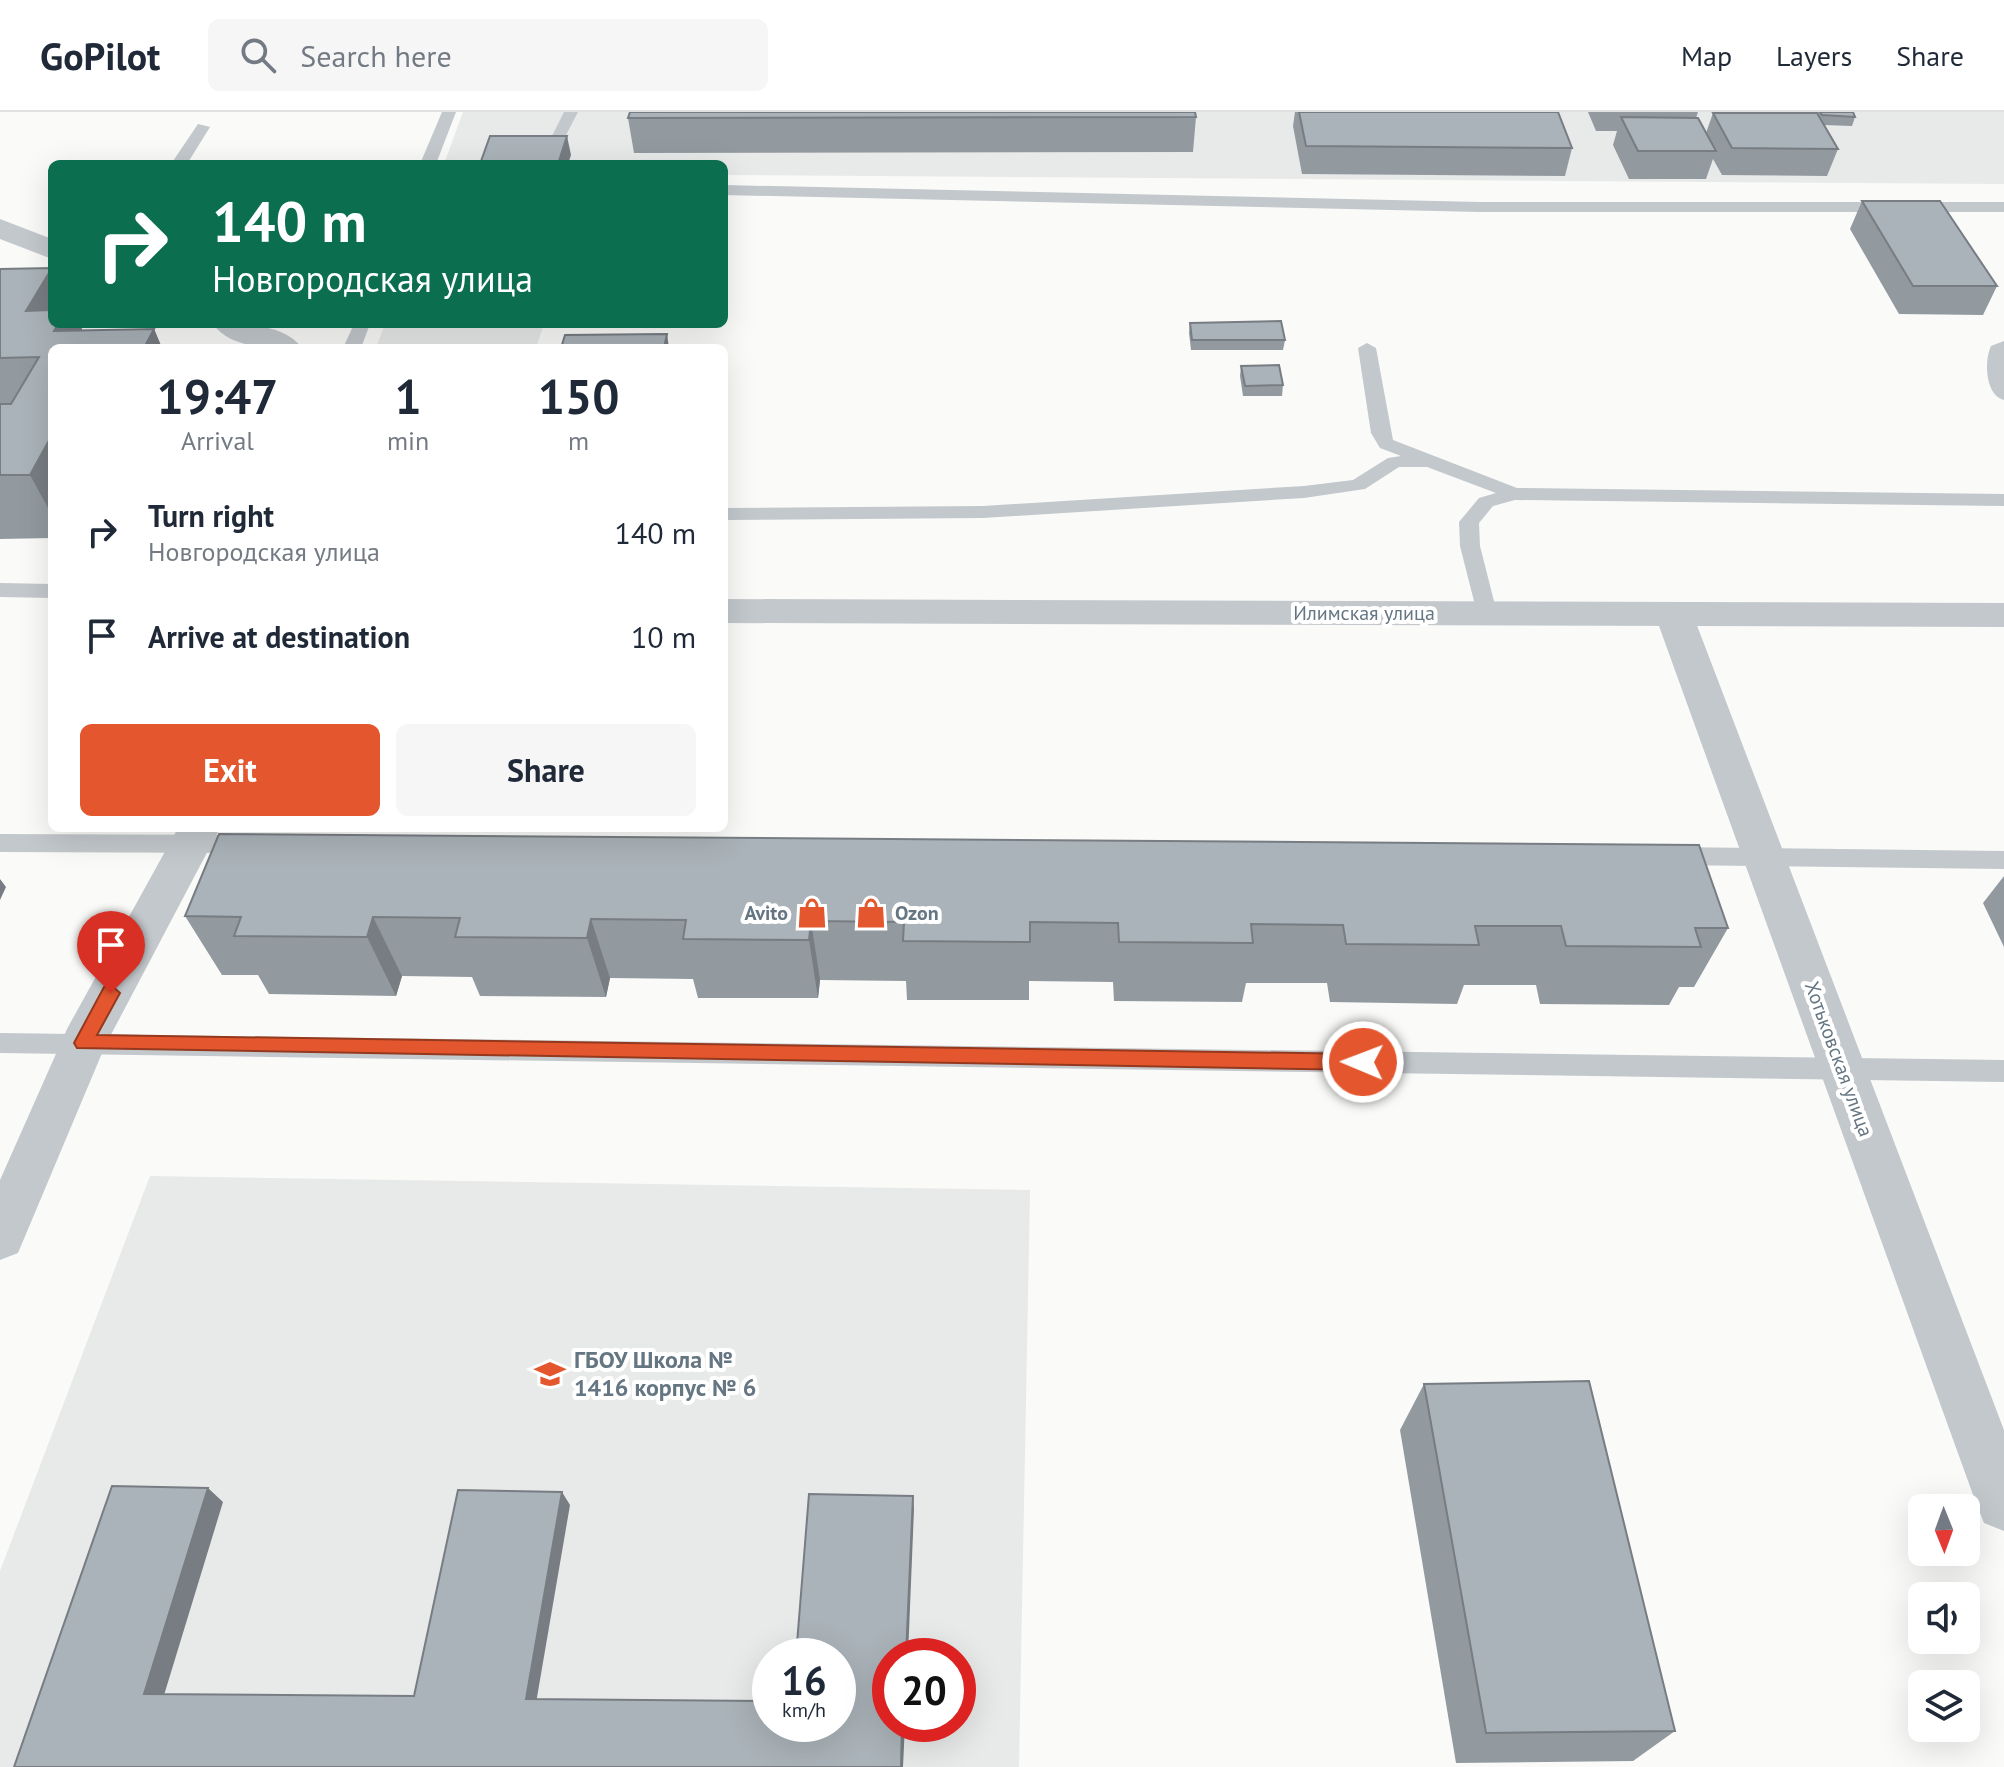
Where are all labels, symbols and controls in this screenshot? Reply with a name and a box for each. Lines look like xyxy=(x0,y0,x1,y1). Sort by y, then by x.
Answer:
search box xyxy=(208,19,768,91)
text: GoPilot xyxy=(40,31,160,80)
icon: search xyxy=(236,33,280,77)
text: Search here xyxy=(300,36,452,75)
text: Map xyxy=(1681,37,1732,74)
text: Layers xyxy=(1776,37,1852,74)
text: Share xyxy=(1896,37,1964,74)
text: 140 m xyxy=(212,185,367,257)
icon: right xyxy=(80,192,184,296)
text: Новгородская улица xyxy=(212,255,533,302)
text: 19:47 xyxy=(157,365,278,427)
text: 1 xyxy=(394,365,422,427)
text: 150 xyxy=(538,365,619,427)
text: Arrival xyxy=(181,424,254,457)
text: min xyxy=(387,424,429,457)
text: m xyxy=(568,424,589,457)
text: Turn right xyxy=(148,496,274,535)
icon: right xyxy=(80,510,124,554)
text: 140 m xyxy=(615,513,696,552)
text: Новгородская улица xyxy=(148,535,380,568)
street label: Илимская улица xyxy=(1293,600,1435,626)
icon: arrive xyxy=(80,614,124,658)
text: Arrive at destination xyxy=(148,617,410,656)
text: 10 m xyxy=(631,617,696,656)
button: Exit xyxy=(80,724,380,816)
button: Share xyxy=(396,724,696,816)
shop icon: Avito xyxy=(795,896,829,930)
shop icon: Ozon xyxy=(854,896,888,930)
place label: Avito xyxy=(744,900,788,926)
place label: Ozon xyxy=(895,900,939,926)
pin xyxy=(77,911,145,993)
icon: arrive xyxy=(89,923,133,967)
street label: Хотьковская улица xyxy=(1799,978,1879,1140)
position arrow xyxy=(1321,1020,1405,1104)
place label: ГБОУ Школа № 1416 корпус № 6 xyxy=(574,1344,756,1403)
school or university icon: ГБОУ Школа № 1416 корпус № 6 xyxy=(533,1357,567,1391)
north arrow xyxy=(1908,1494,1980,1566)
map controls xyxy=(1908,1494,1980,1742)
button: sound xyxy=(1908,1582,1980,1654)
speed limit sign: 20 xyxy=(872,1638,976,1742)
text: 16 xyxy=(781,1654,827,1706)
button: layers xyxy=(1908,1670,1980,1742)
text: km/h xyxy=(782,1697,826,1723)

